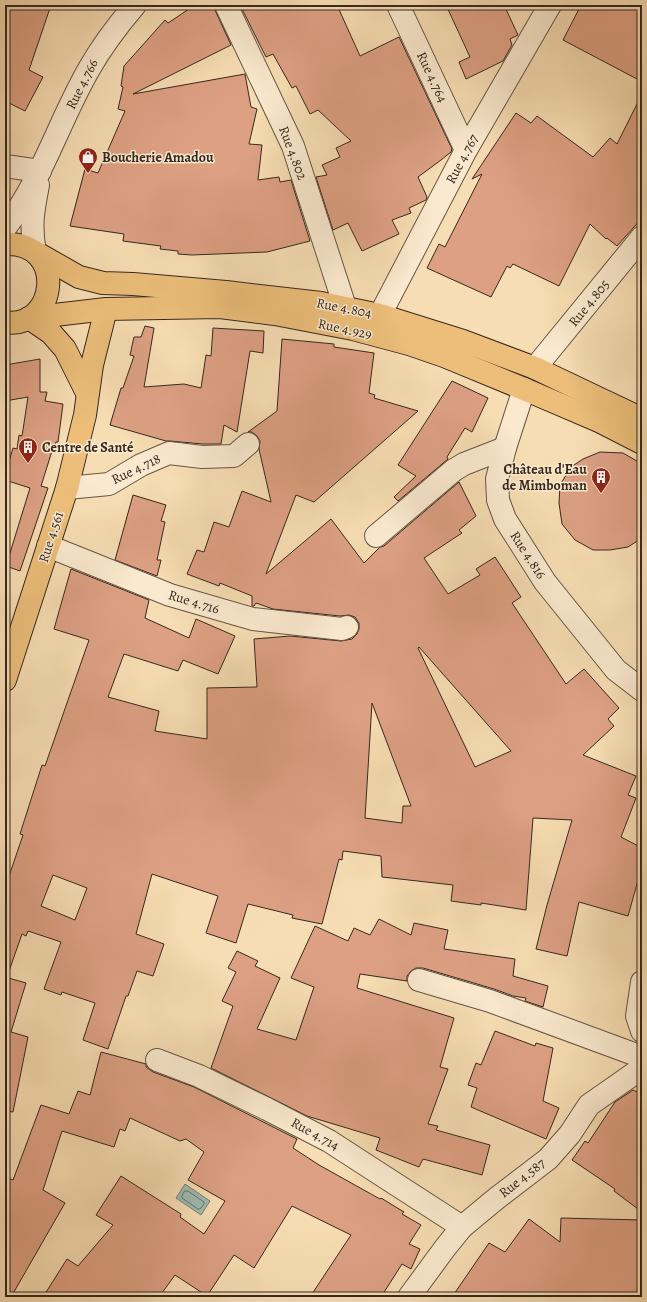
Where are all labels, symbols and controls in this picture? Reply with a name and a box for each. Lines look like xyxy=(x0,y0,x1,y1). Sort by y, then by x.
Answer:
street label: Rue 4.764 xyxy=(412,48,452,106)
street label: Rue 4.766 xyxy=(61,56,103,112)
street label: Rue 4.802 xyxy=(274,123,312,183)
street label: Rue 4.767 xyxy=(441,131,483,187)
shop icon: Boucherie Amadou xyxy=(77,146,99,174)
place label: Boucherie Amadou xyxy=(102,148,214,167)
street label: Rue 4.805 xyxy=(564,275,614,331)
street label: Rue 4.804 xyxy=(315,293,373,323)
street label: Rue 4.929 xyxy=(316,314,374,344)
building icon: Centre de Santé xyxy=(17,436,39,464)
place label: Centre de Santé xyxy=(42,438,134,457)
street label: Rue 4.718 xyxy=(108,449,164,489)
place label: Château d'Eau de Mimboman xyxy=(502,460,587,495)
building icon: Château d'Eau de Mimboman xyxy=(590,466,612,494)
street label: Rue 4.561 xyxy=(34,509,68,565)
street label: Rue 4.816 xyxy=(505,527,551,583)
street label: Rue 4.716 xyxy=(166,585,222,619)
street label: Rue 4.714 xyxy=(287,1113,343,1155)
street label: Rue 4.587 xyxy=(495,1154,549,1202)

